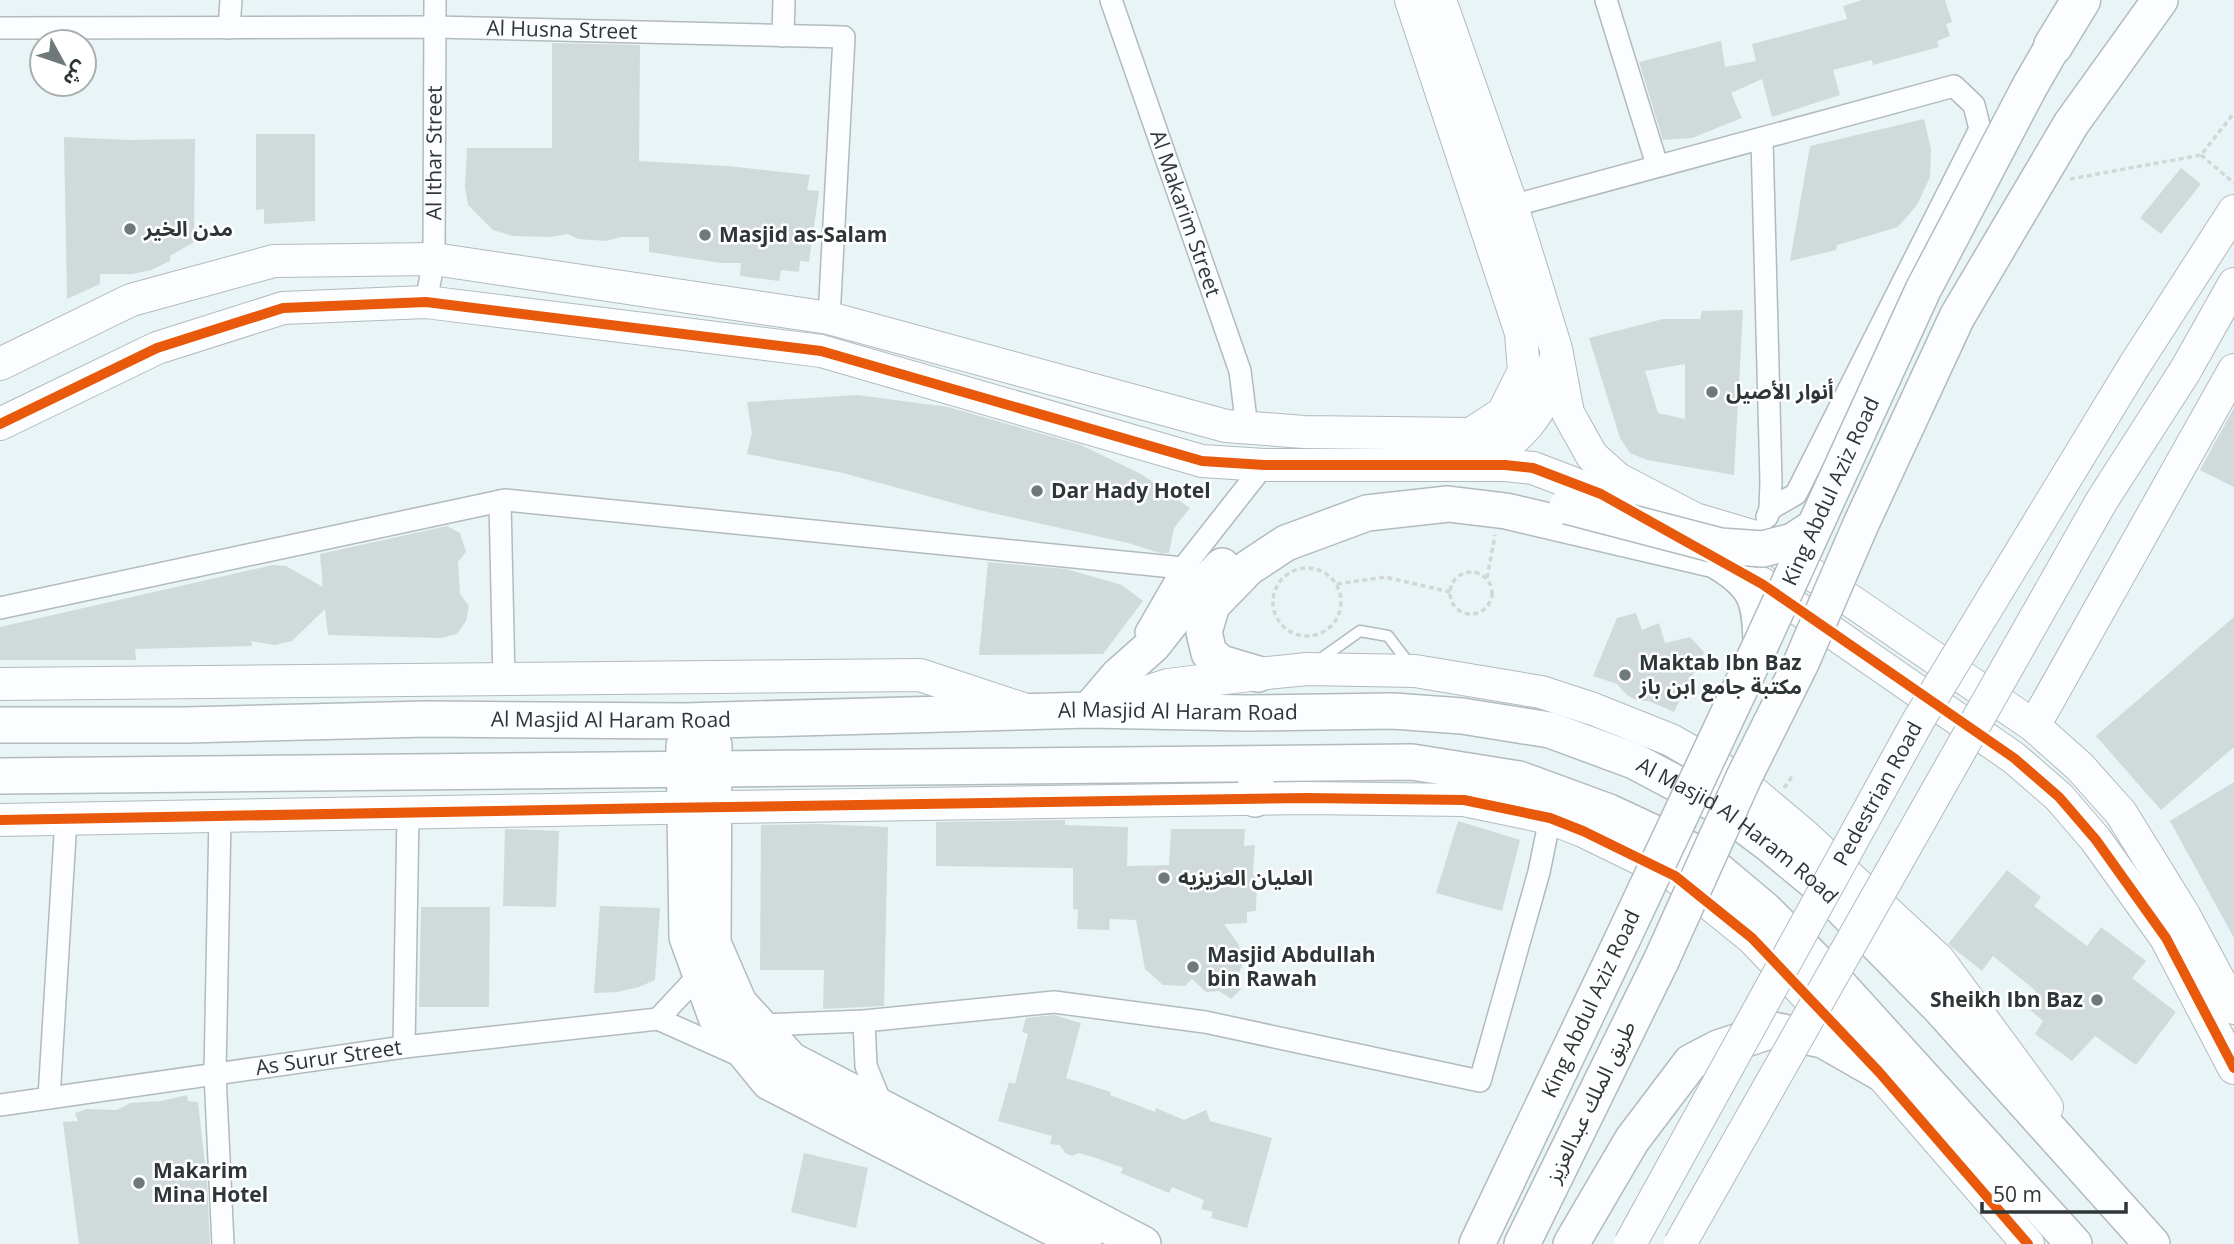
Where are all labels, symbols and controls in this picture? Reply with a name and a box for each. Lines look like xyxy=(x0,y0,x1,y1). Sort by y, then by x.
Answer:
street label: Al Husna Street xyxy=(486,13,638,45)
north arrow xyxy=(28,28,98,98)
text: ش xyxy=(58,56,94,92)
street label: Al Ithar Street xyxy=(419,85,448,220)
street label: Al Makarim Street xyxy=(1144,126,1228,300)
place label: مدن الخير xyxy=(143,214,233,242)
place label: Masjid as-Salam xyxy=(719,220,887,248)
marker: مدن الخير xyxy=(122,221,138,237)
marker: Masjid as-Salam xyxy=(697,227,713,243)
place label: أنوار الأصيل xyxy=(1726,377,1834,405)
marker: أنوار الأصيل xyxy=(1704,384,1720,400)
street label: King Abdul Aziz Road xyxy=(1775,392,1885,590)
place label: Dar Hady Hotel xyxy=(1051,476,1211,504)
marker: Dar Hady Hotel xyxy=(1029,483,1045,499)
place label: Maktab Ibn Baz مكتبة جامع ابن باز xyxy=(1638,648,1802,702)
marker: Maktab Ibn Baz مكتبة جامع ابن باز xyxy=(1617,667,1633,683)
street label: Al Masjid Al Haram Road xyxy=(1057,695,1298,726)
street label: Al Masjid Al Haram Road xyxy=(491,704,731,734)
street label: Pedestrian Road xyxy=(1826,716,1928,870)
street label: Al Masjid Al Haram Road xyxy=(1632,750,1845,909)
place label: العليان العزيزيه xyxy=(1178,863,1313,891)
marker: العليان العزيزيه xyxy=(1156,870,1172,886)
street label: King Abdul Aziz Road xyxy=(1534,905,1646,1102)
place label: Masjid Abdullah bin Rawah xyxy=(1207,940,1376,992)
marker: Masjid Abdullah bin Rawah xyxy=(1185,959,1201,975)
place label: Sheikh Ibn Baz xyxy=(1930,985,2083,1013)
marker: Sheikh Ibn Baz xyxy=(2089,992,2105,1008)
street label: طريق الملك عبدالعزيز xyxy=(1538,1016,1641,1188)
street label: As Surur Street xyxy=(254,1032,403,1081)
place label: Makarim Mina Hotel xyxy=(153,1156,268,1208)
scale bar xyxy=(1982,1170,2126,1214)
marker: Makarim Mina Hotel xyxy=(131,1175,147,1191)
text: 50 m xyxy=(1993,1180,2042,1208)

